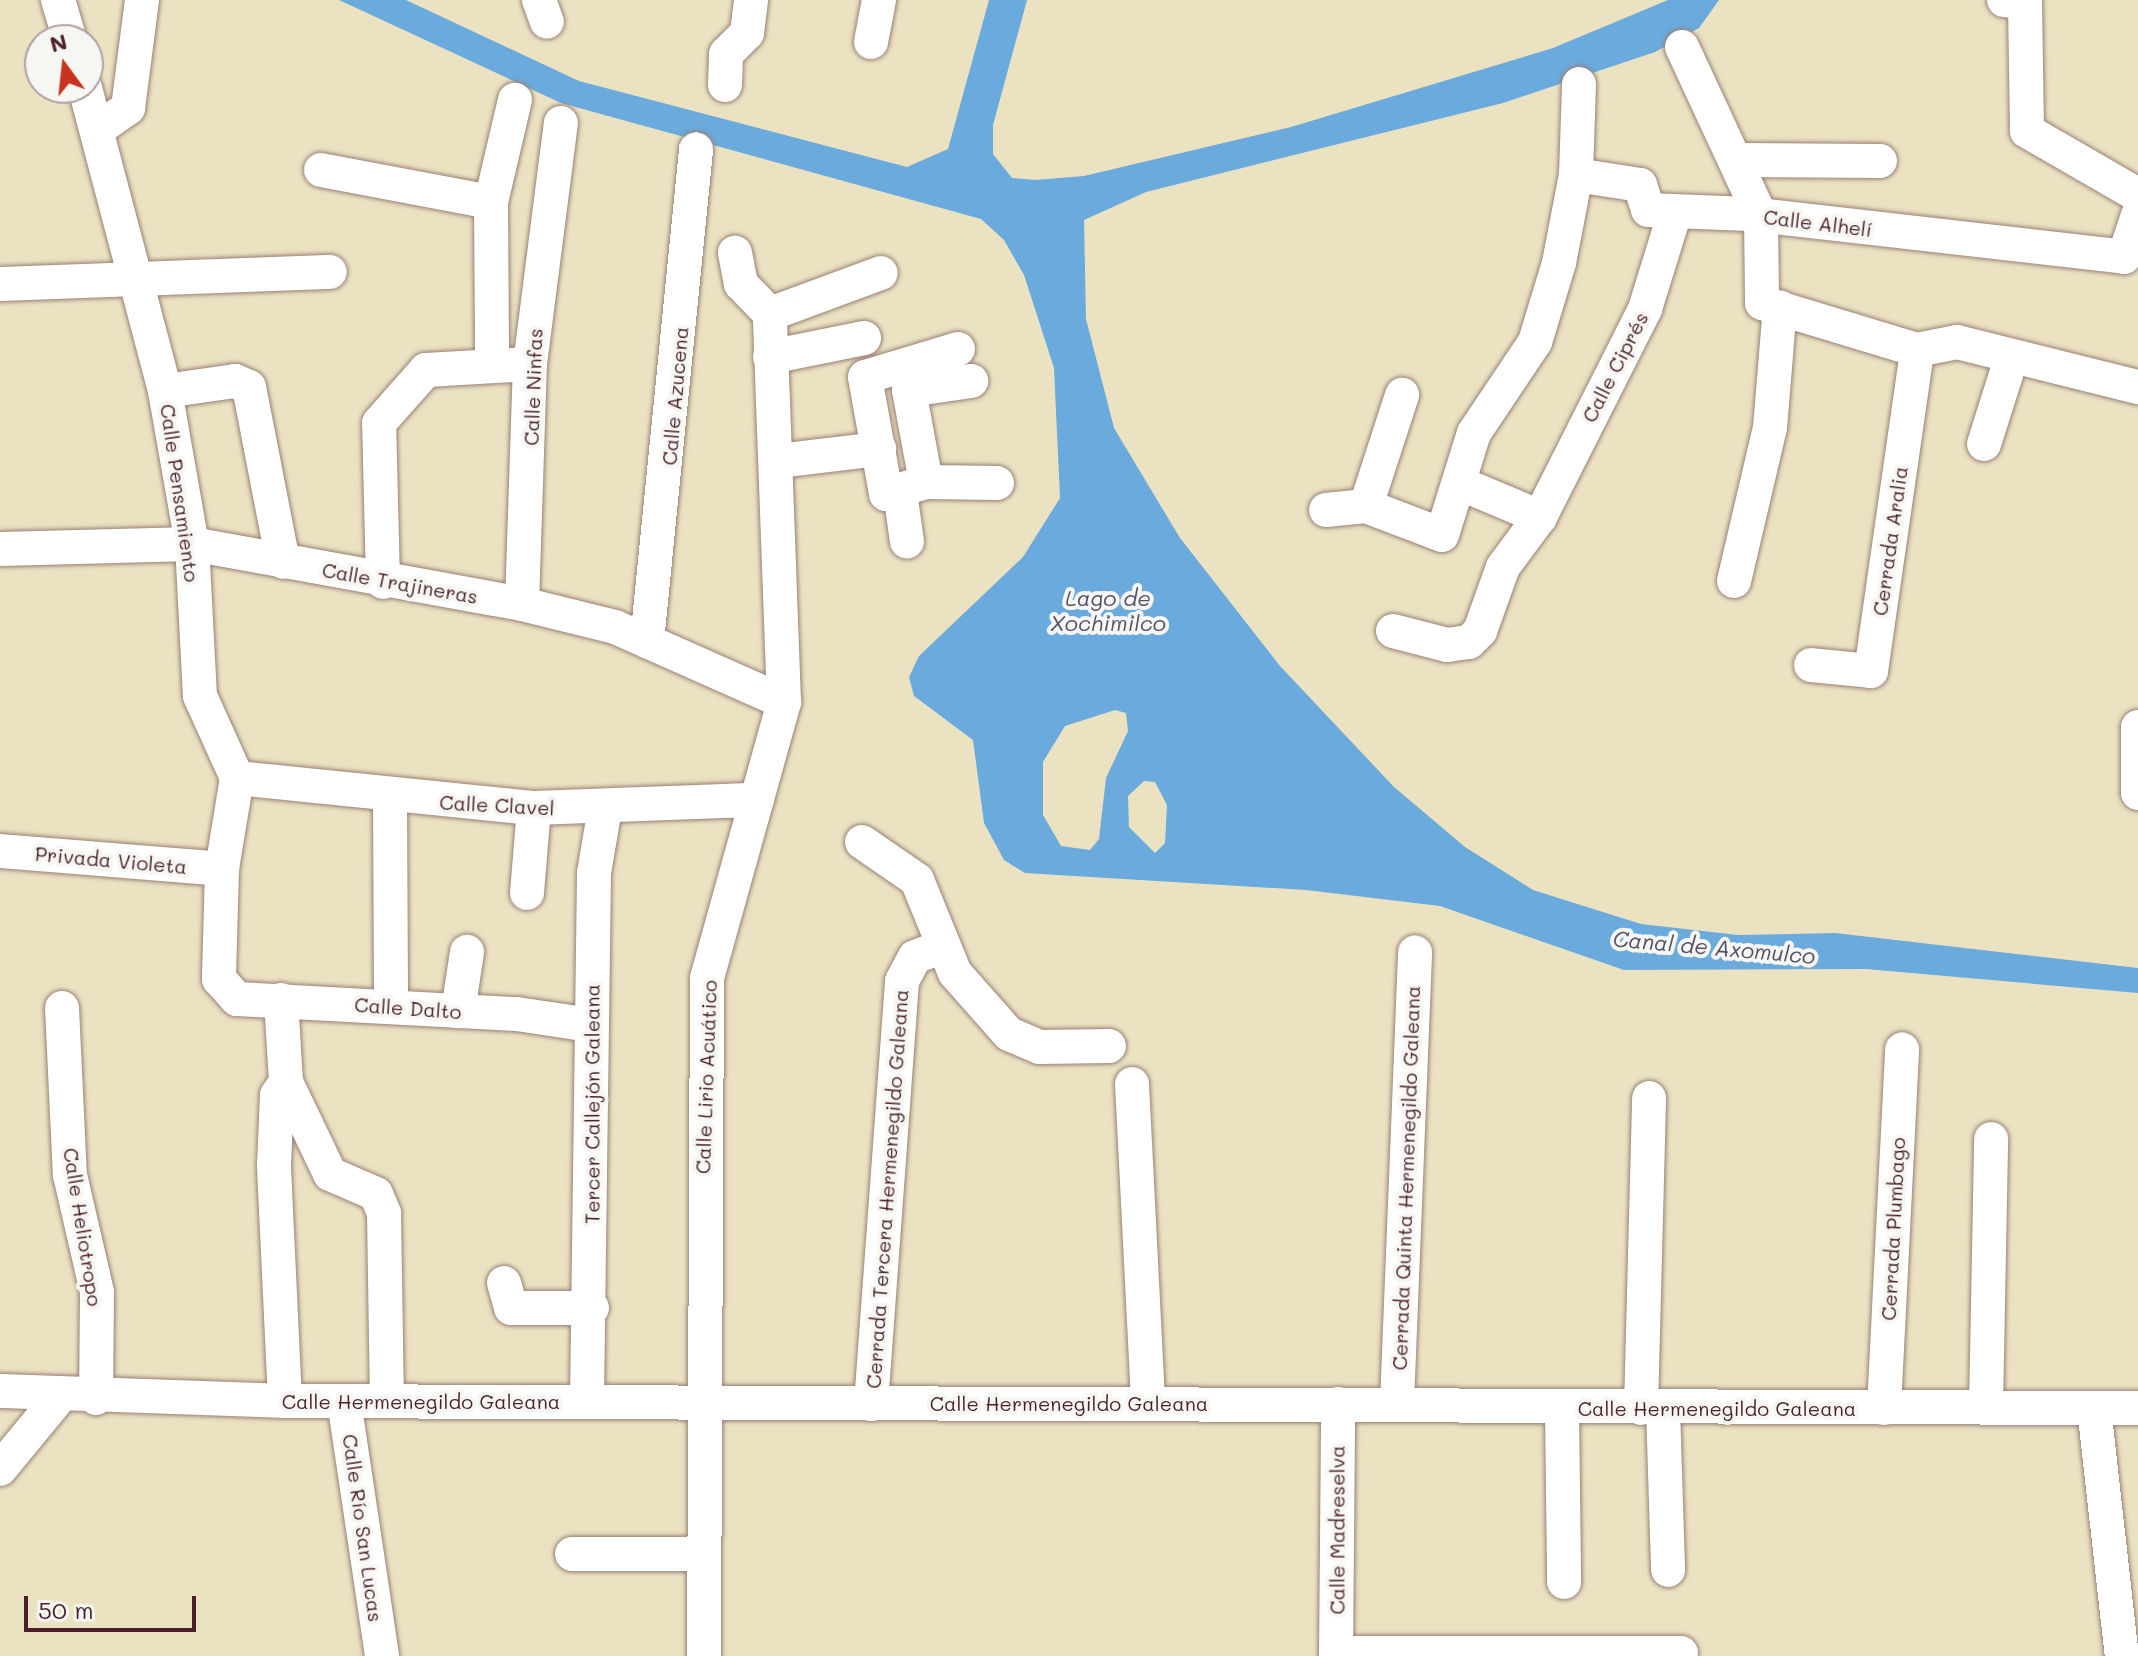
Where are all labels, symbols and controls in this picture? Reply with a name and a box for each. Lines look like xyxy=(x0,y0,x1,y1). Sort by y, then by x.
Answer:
north arrow xyxy=(24,24,104,104)
text: N xyxy=(46,26,70,58)
street label: Calle Alhelí xyxy=(1762,204,1874,242)
street label: Calle Ciprés xyxy=(1577,308,1653,426)
street label: Calle Azucena xyxy=(657,326,693,466)
street label: Calle Ninfas xyxy=(519,328,547,446)
street label: Calle Pensamiento xyxy=(156,402,204,584)
street label: Cerrada Aralia xyxy=(1868,465,1912,617)
street label: Calle Trajineras xyxy=(320,557,480,609)
water label: Lago de Xochimilco xyxy=(1050,584,1166,636)
street label: Calle Clavel xyxy=(439,790,555,820)
street label: Privada Violeta xyxy=(34,841,188,879)
water label: Canal de Axomulco xyxy=(1612,925,1816,969)
street label: Calle Lirio Acuático xyxy=(691,980,721,1174)
street label: Tercer Callejón Galeana xyxy=(580,984,604,1224)
street label: Cerrada Quinta Hermenegildo Galeana xyxy=(1387,985,1425,1371)
street label: Cerrada Tercera Hermenegildo Galeana xyxy=(861,989,913,1389)
street label: Calle Dalto xyxy=(354,992,462,1024)
street label: Cerrada Plumbago xyxy=(1876,1137,1910,1321)
street label: Calle Heliotropo xyxy=(59,1146,107,1308)
street label: Calle Hermenegildo Galeana xyxy=(282,1389,560,1413)
street label: Calle Hermenegildo Galeana xyxy=(930,1391,1208,1415)
street label: Calle Hermenegildo Galeana xyxy=(1578,1396,1856,1420)
street label: Calle Río San Lucas xyxy=(338,1432,388,1624)
street label: Calle Madreselva xyxy=(1325,1445,1349,1615)
scale bar xyxy=(28,1580,200,1630)
text: 50 m xyxy=(38,1594,94,1625)

